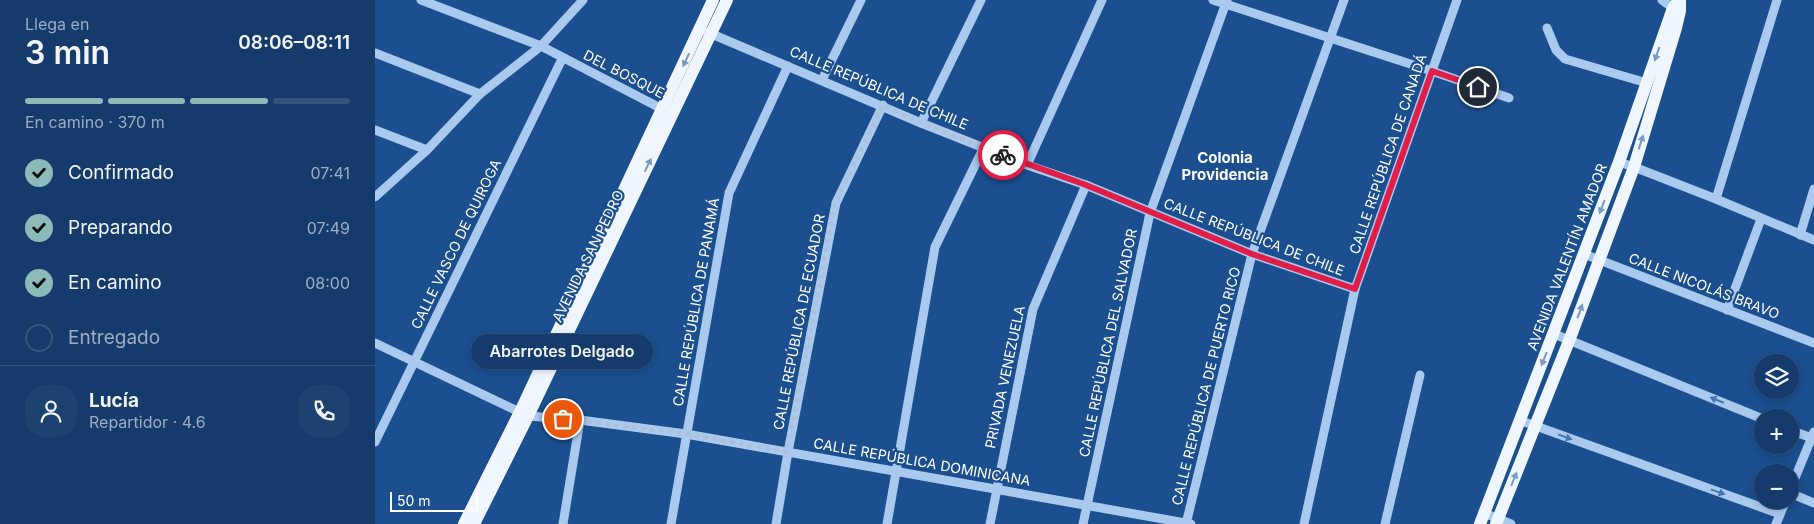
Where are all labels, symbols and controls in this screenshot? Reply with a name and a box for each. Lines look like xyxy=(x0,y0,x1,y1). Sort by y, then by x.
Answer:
text: Llega en xyxy=(25,14,89,34)
text: 08:06–08:11 xyxy=(238,31,350,54)
text: 3 min xyxy=(25,33,110,72)
street label: CALLE REPÚBLICA DE CHILE xyxy=(787,42,971,133)
street label: DEL BOSQUE xyxy=(581,46,668,101)
one-way arrow xyxy=(1653,47,1661,62)
street label: CALLE REPÚBLICA DE CANADÁ xyxy=(1345,51,1430,256)
one-way arrow xyxy=(681,53,689,67)
pin xyxy=(1457,66,1499,108)
icon: home xyxy=(1464,73,1492,101)
text: En camino · 370 m xyxy=(25,112,165,132)
courier xyxy=(978,130,1028,180)
one-way arrow xyxy=(1638,135,1646,150)
icon: bike xyxy=(989,141,1017,169)
district label: Colonia Providencia xyxy=(1182,148,1268,184)
street label: CALLE VASCO DE QUIROGA xyxy=(407,156,504,331)
one-way arrow xyxy=(644,158,652,172)
icon: check xyxy=(25,159,53,187)
text: Confirmado xyxy=(68,161,174,184)
street label: AVENIDA VALENTÍN AMADOR xyxy=(1523,161,1610,353)
text: 07:41 xyxy=(311,163,350,183)
street label: AVENIDA SAN PEDRO xyxy=(548,187,627,324)
street label: CALLE REPÚBLICA DE CHILE xyxy=(1161,194,1347,279)
street label: CALLE REPÚBLICA DE PANAMÁ xyxy=(669,196,722,408)
one-way arrow xyxy=(1598,200,1606,215)
street label: CALLE REPÚBLICA DE ECUADOR xyxy=(769,212,828,431)
icon: check xyxy=(25,214,53,242)
text: Preparando xyxy=(68,216,173,239)
text: 07:49 xyxy=(307,218,350,238)
street label: CALLE REPÚBLICA DEL SALVADOR xyxy=(1075,227,1140,459)
street label: CALLE NICOLÁS BRAVO xyxy=(1626,249,1782,322)
street label: CALLE REPÚBLICA DE PUERTO RICO xyxy=(1168,265,1243,507)
icon: check xyxy=(25,269,53,297)
text: En camino xyxy=(68,271,162,294)
text: 08:00 xyxy=(305,273,350,293)
street label: PRIVADA VENEZUELA xyxy=(981,304,1028,450)
one-way arrow xyxy=(1577,304,1584,319)
text: Entregado xyxy=(68,326,160,349)
callout: Abarrotes Delgado xyxy=(472,334,654,369)
text: Abarrotes Delgado xyxy=(489,341,635,361)
one-way arrow xyxy=(1539,351,1547,366)
map controls xyxy=(1754,354,1799,509)
button: layers xyxy=(1754,354,1799,399)
button: person xyxy=(25,385,77,437)
button: phone xyxy=(298,385,350,437)
text: Lucía xyxy=(89,389,139,412)
one-way arrow xyxy=(1710,396,1724,404)
pin xyxy=(542,398,584,440)
icon: bag xyxy=(549,405,577,433)
button: + xyxy=(1754,409,1799,454)
text: Repartidor · 4.6 xyxy=(89,412,206,432)
one-way arrow xyxy=(1558,433,1573,441)
street label: CALLE REPÚBLICA DOMINICANA xyxy=(812,434,1032,489)
button: − xyxy=(1754,464,1799,509)
one-way arrow xyxy=(1511,472,1519,486)
scale bar xyxy=(390,489,477,512)
one-way arrow xyxy=(1710,489,1725,496)
text: 50 m xyxy=(397,492,431,509)

